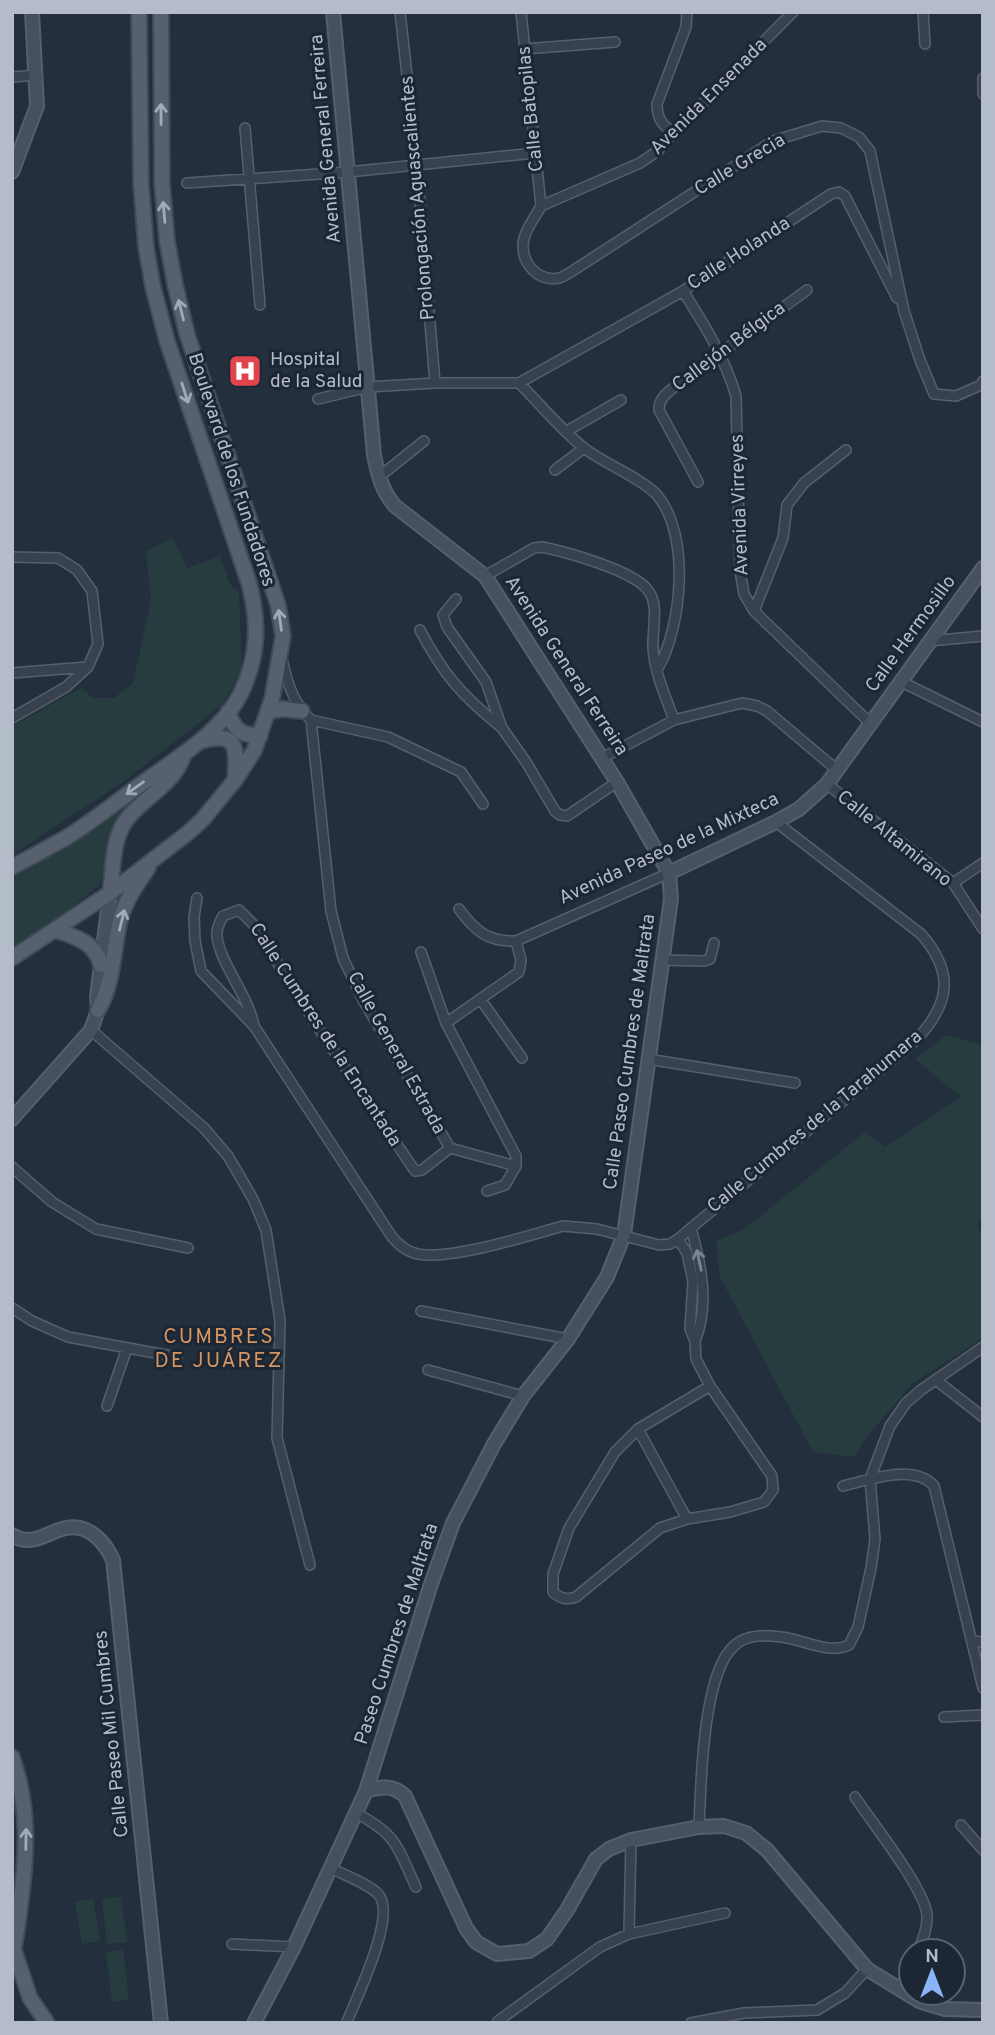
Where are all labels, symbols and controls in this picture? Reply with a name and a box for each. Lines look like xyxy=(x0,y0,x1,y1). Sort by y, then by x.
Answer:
street label: Avenida General Ferreira xyxy=(305,33,347,245)
street label: Avenida Ensenada xyxy=(646,34,772,160)
street label: Calle Batopilas xyxy=(512,45,550,173)
street label: Prolongación Aguascalientes xyxy=(395,75,441,321)
one-way arrow xyxy=(154,103,168,126)
street label: Calle Grecia xyxy=(690,128,790,202)
one-way arrow xyxy=(157,201,170,223)
street label: Calle Holanda xyxy=(683,212,795,296)
street label: Callejón Bélgica xyxy=(668,297,790,397)
one-way arrow xyxy=(174,299,187,322)
place label: Hospital de la Salud xyxy=(270,348,362,394)
street label: Boulevard de los Fundadores xyxy=(182,350,280,590)
hospital icon: Hospital de la Salud xyxy=(226,352,264,390)
one-way arrow xyxy=(179,382,192,404)
street label: Avenida Virreyes xyxy=(726,434,754,576)
street label: Avenida General Ferreira xyxy=(499,571,633,761)
street label: Calle Hermosillo xyxy=(860,571,962,697)
one-way arrow xyxy=(274,609,287,631)
one-way arrow xyxy=(126,781,145,795)
street label: Calle Altamirano xyxy=(832,785,956,893)
street label: Avenida Paseo de la Mixteca xyxy=(555,787,783,911)
one-way arrow xyxy=(116,910,129,932)
street label: Calle Paseo Cumbres de Maltrata xyxy=(599,913,661,1191)
street label: Calle Cumbres de la Encantada xyxy=(244,919,406,1151)
street label: Calle General Estrada xyxy=(341,967,451,1139)
street label: Calle Cumbres de la Tarahumara xyxy=(703,1025,927,1219)
one-way arrow xyxy=(692,1249,706,1272)
district label: CUMBRES DE JUÁREZ xyxy=(155,1324,283,1375)
street label: Paseo Cumbres de Maltrata xyxy=(350,1520,444,1748)
street label: Calle Paseo Mil Cumbres xyxy=(89,1629,135,1839)
one-way arrow xyxy=(19,1828,33,1851)
north arrow xyxy=(897,1937,967,2007)
text: N xyxy=(925,1945,939,1969)

